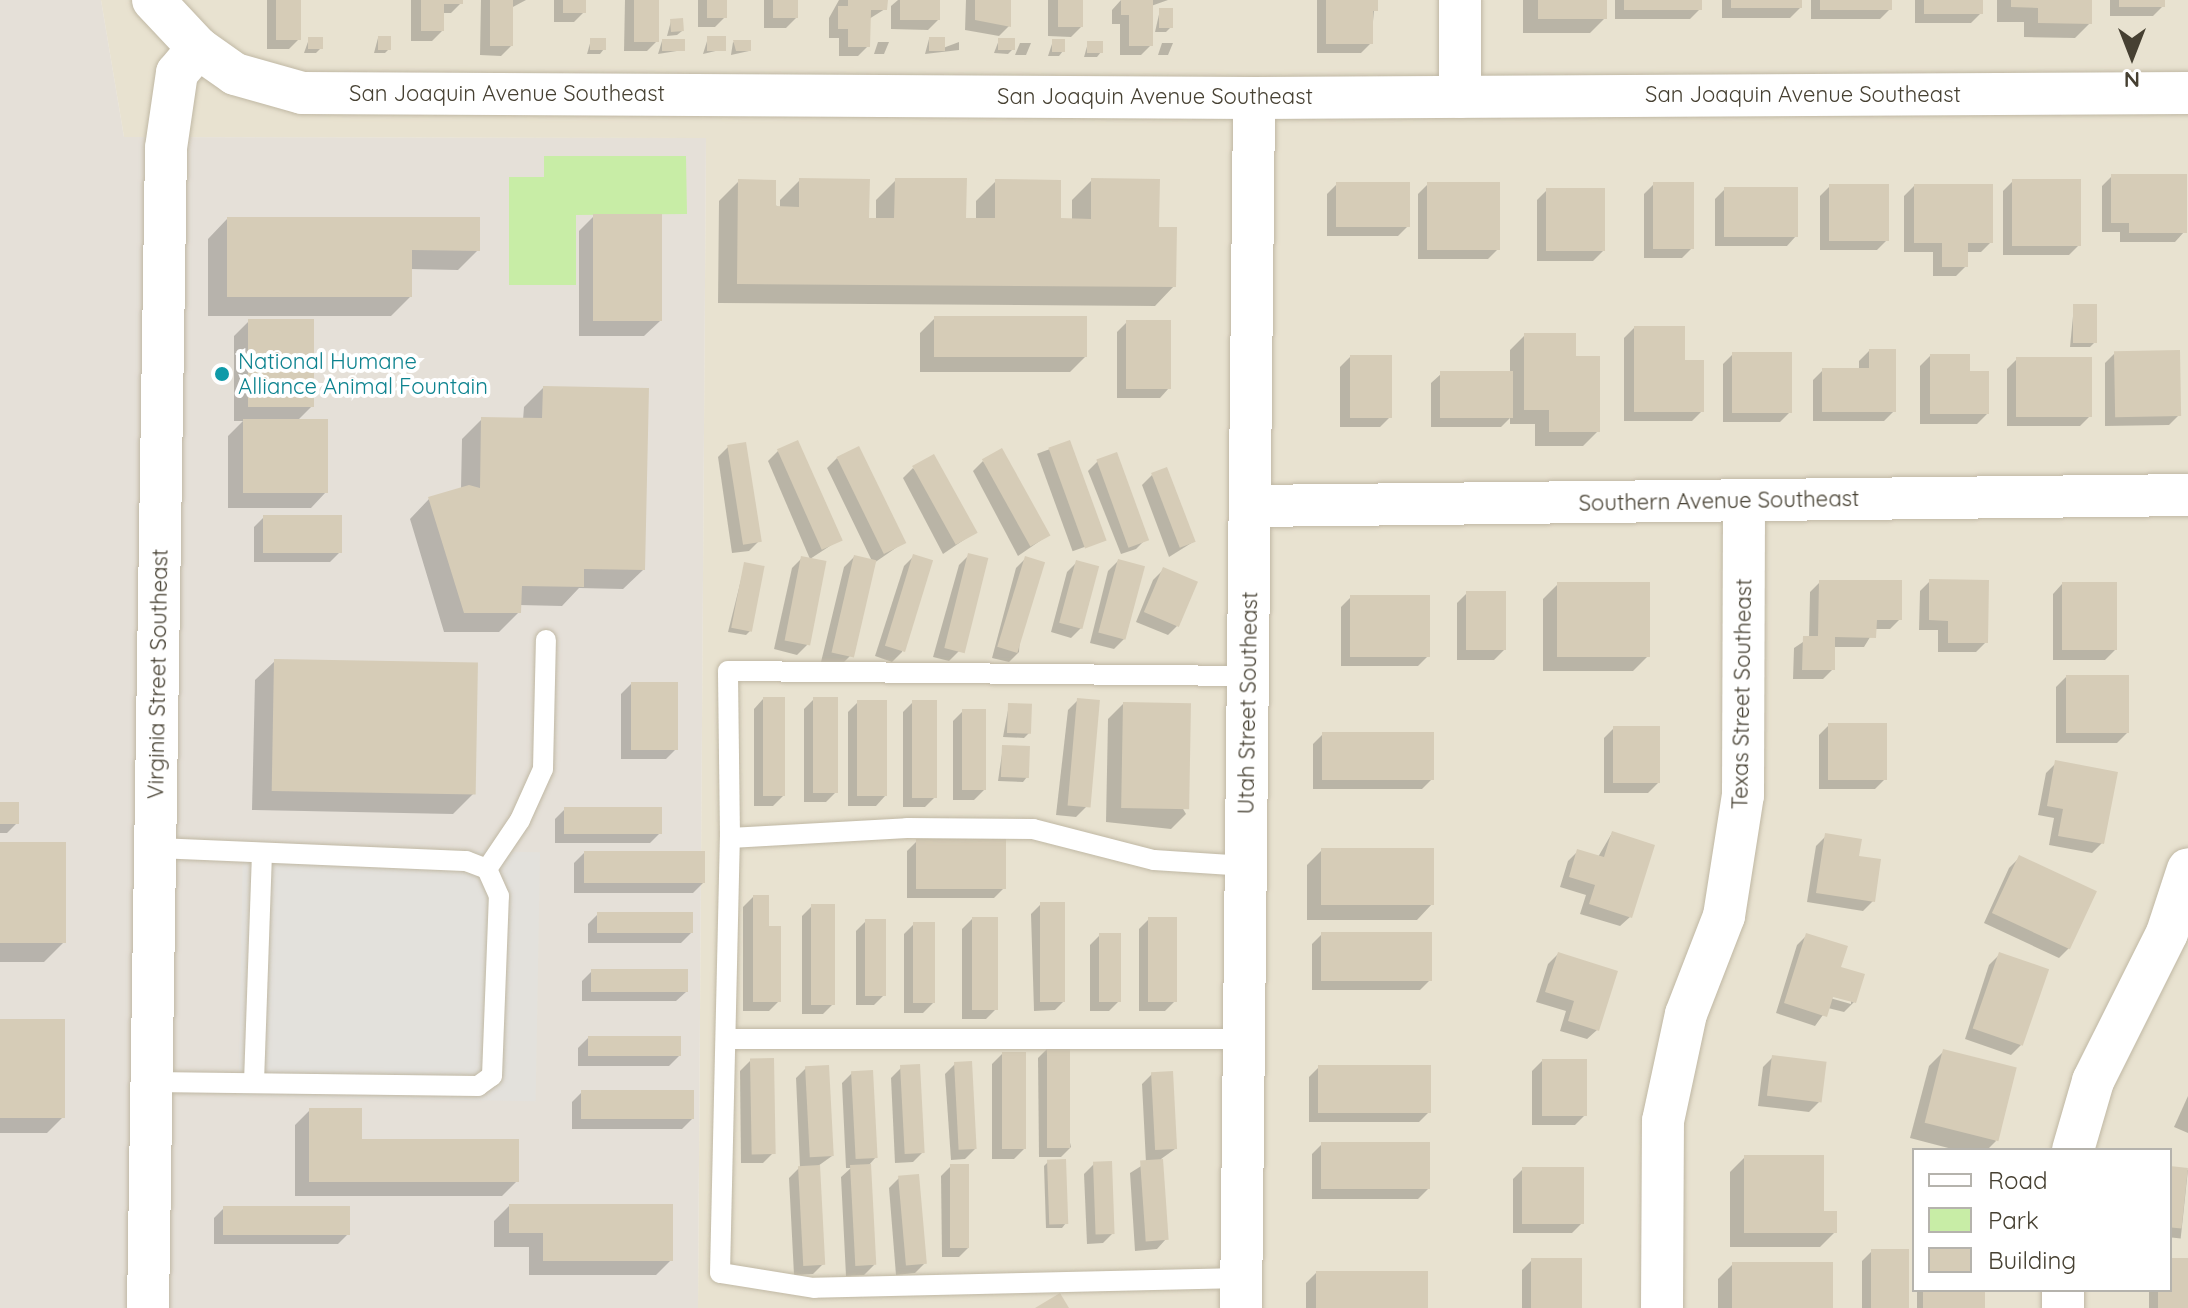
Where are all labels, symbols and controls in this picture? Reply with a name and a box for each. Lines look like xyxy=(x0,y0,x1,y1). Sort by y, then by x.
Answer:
north arrow xyxy=(2092,16,2172,96)
text: N xyxy=(2124,66,2140,94)
street label: San Joaquin Avenue Southeast xyxy=(349,81,665,107)
street label: San Joaquin Avenue Southeast xyxy=(1645,82,1961,108)
street label: San Joaquin Avenue Southeast xyxy=(997,84,1313,110)
place label: National Humane Alliance Animal Fountain xyxy=(238,348,488,400)
marker: National Humane Alliance Animal Fountain xyxy=(213,365,231,383)
street label: Southern Avenue Southeast xyxy=(1578,485,1860,517)
street label: Virginia Street Southeast xyxy=(143,549,173,799)
street label: Texas Street Southeast xyxy=(1727,578,1757,810)
street label: Utah Street Southeast xyxy=(1233,591,1263,815)
legend xyxy=(1912,1148,2172,1292)
text: Road xyxy=(1988,1165,2048,1195)
text: Park xyxy=(1988,1205,2039,1235)
text: Building xyxy=(1988,1245,2076,1275)

